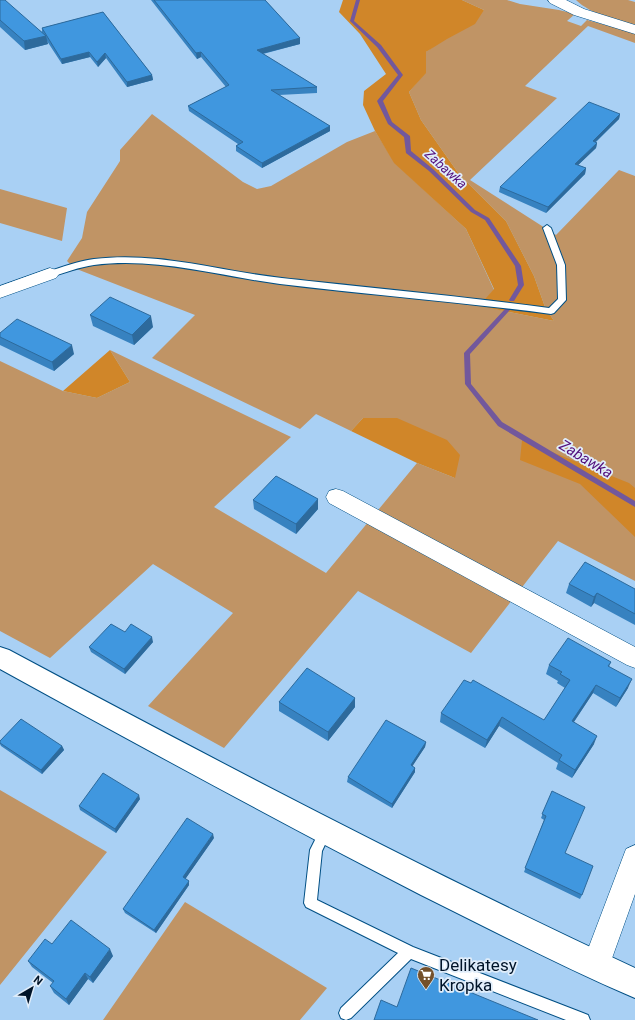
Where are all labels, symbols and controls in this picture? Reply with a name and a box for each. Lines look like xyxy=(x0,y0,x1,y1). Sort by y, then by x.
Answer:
water label: Zabawka xyxy=(421,146,470,192)
water label: Zabawka xyxy=(555,436,616,482)
place label: Delikatesy Kropka xyxy=(439,955,517,995)
supermarket icon: Delikatesy Kropka xyxy=(416,965,436,990)
north arrow xyxy=(12,968,52,1008)
text: N xyxy=(31,973,45,988)

